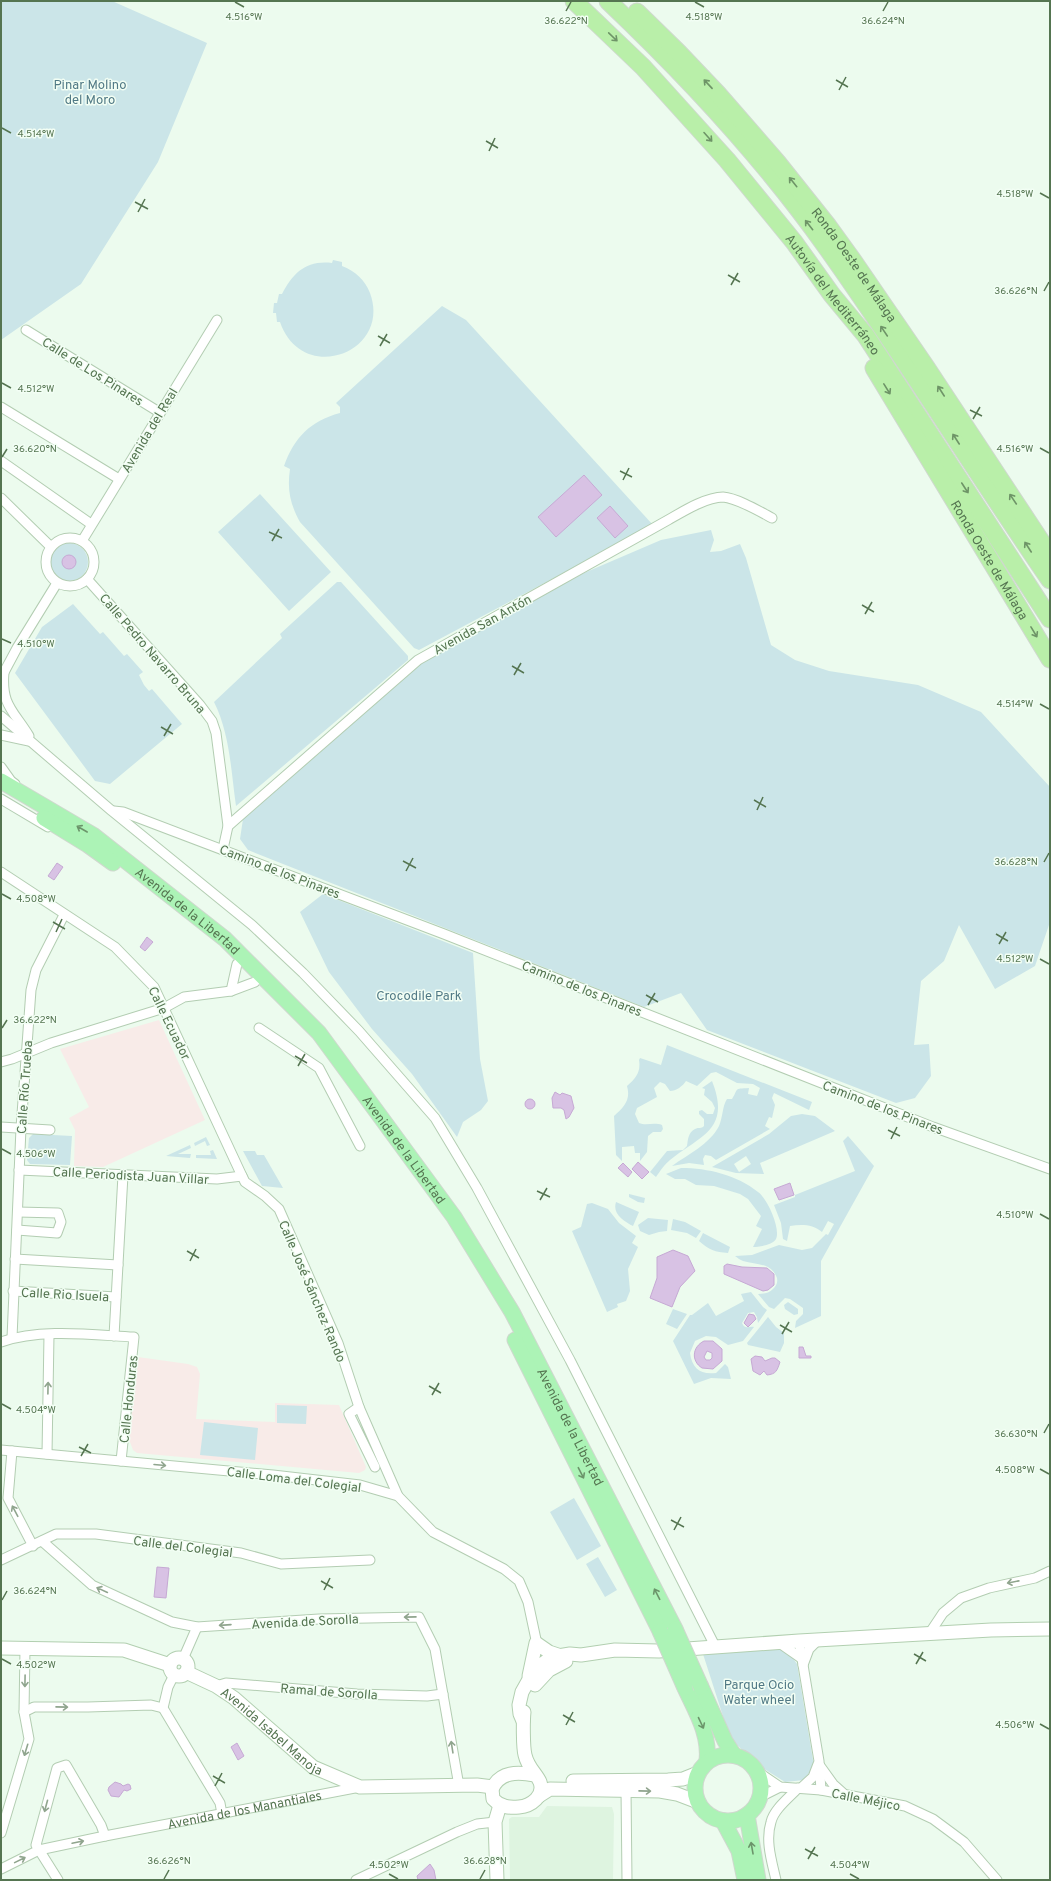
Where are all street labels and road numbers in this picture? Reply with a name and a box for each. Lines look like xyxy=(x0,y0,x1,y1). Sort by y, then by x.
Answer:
street label: Ronda Oeste de Málaga xyxy=(807,205,899,326)
street label: Autovía del Mediterráneo xyxy=(781,231,882,359)
street label: Calle de Los Pinares xyxy=(38,335,146,410)
street label: Avenida del Real xyxy=(119,386,182,476)
street label: Ronda Oeste de Málaga xyxy=(946,498,1030,623)
street label: Calle Pedro Navarro Bruna xyxy=(95,591,208,718)
street label: Avenida San Antón xyxy=(431,592,535,659)
street label: Camino de los Pinares xyxy=(217,842,342,903)
street label: Avenida de la Libertad xyxy=(131,865,242,959)
street label: Camino de los Pinares xyxy=(519,958,644,1021)
street label: Calle Ecuador xyxy=(144,985,193,1063)
street label: Calle Río Trueba xyxy=(15,1040,37,1134)
street label: Camino de los Pinares xyxy=(820,1078,945,1139)
street label: Avenida de la Libertad xyxy=(358,1093,448,1208)
street label: Calle Periodista Juan Villar xyxy=(52,1165,209,1189)
street label: Calle José Sánchez Rando xyxy=(274,1218,348,1365)
street label: Calle Rio Isuela xyxy=(20,1286,109,1306)
street label: Calle Honduras xyxy=(117,1354,143,1444)
street label: Avenida de la Libertad xyxy=(532,1366,606,1489)
street label: Calle Loma del Colegial xyxy=(226,1465,362,1497)
street label: Calle del Colegial xyxy=(132,1534,233,1562)
street label: Avenida de Sorolla xyxy=(251,1612,359,1634)
street label: Ramal de Sorolla xyxy=(280,1682,378,1704)
street label: Avenida Isabel Manoja xyxy=(217,1685,324,1780)
street label: Calle Méjico xyxy=(830,1786,902,1815)
street label: Avenida de los Manantiales xyxy=(166,1789,323,1834)

